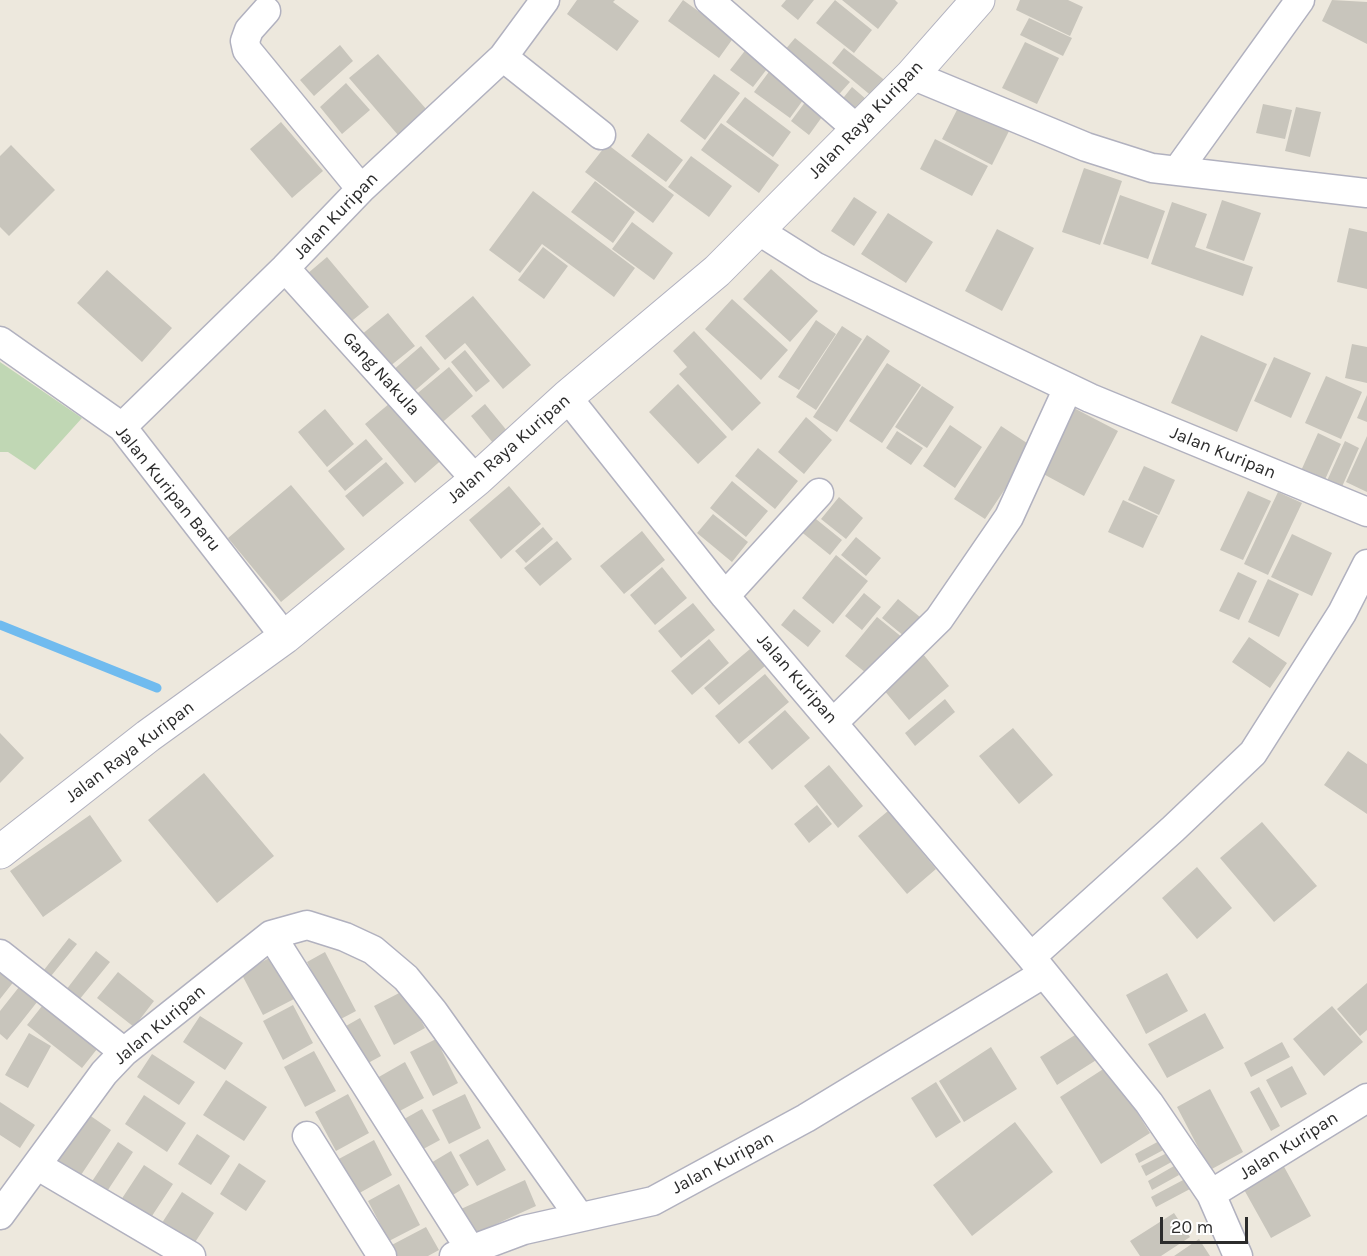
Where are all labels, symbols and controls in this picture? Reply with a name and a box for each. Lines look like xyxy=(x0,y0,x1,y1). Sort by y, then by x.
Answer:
street label: Jalan Raya Kuripan xyxy=(804,56,928,184)
street label: Jalan Kuripan xyxy=(289,168,383,264)
street label: Gang Nakula xyxy=(338,328,424,420)
street label: Jalan Raya Kuripan xyxy=(443,390,575,508)
street label: Jalan Kuripan Baru xyxy=(111,422,225,556)
street label: Jalan Kuripan xyxy=(1167,422,1279,484)
street label: Jalan Kuripan xyxy=(752,630,842,728)
street label: Jalan Raya Kuripan xyxy=(61,697,199,807)
street label: Jalan Kuripan xyxy=(110,981,210,1069)
street label: Jalan Kuripan xyxy=(1236,1107,1342,1185)
street label: Jalan Kuripan xyxy=(668,1127,778,1199)
scale bar xyxy=(1163,1205,1252,1243)
text: 20 m xyxy=(1171,1216,1213,1238)

